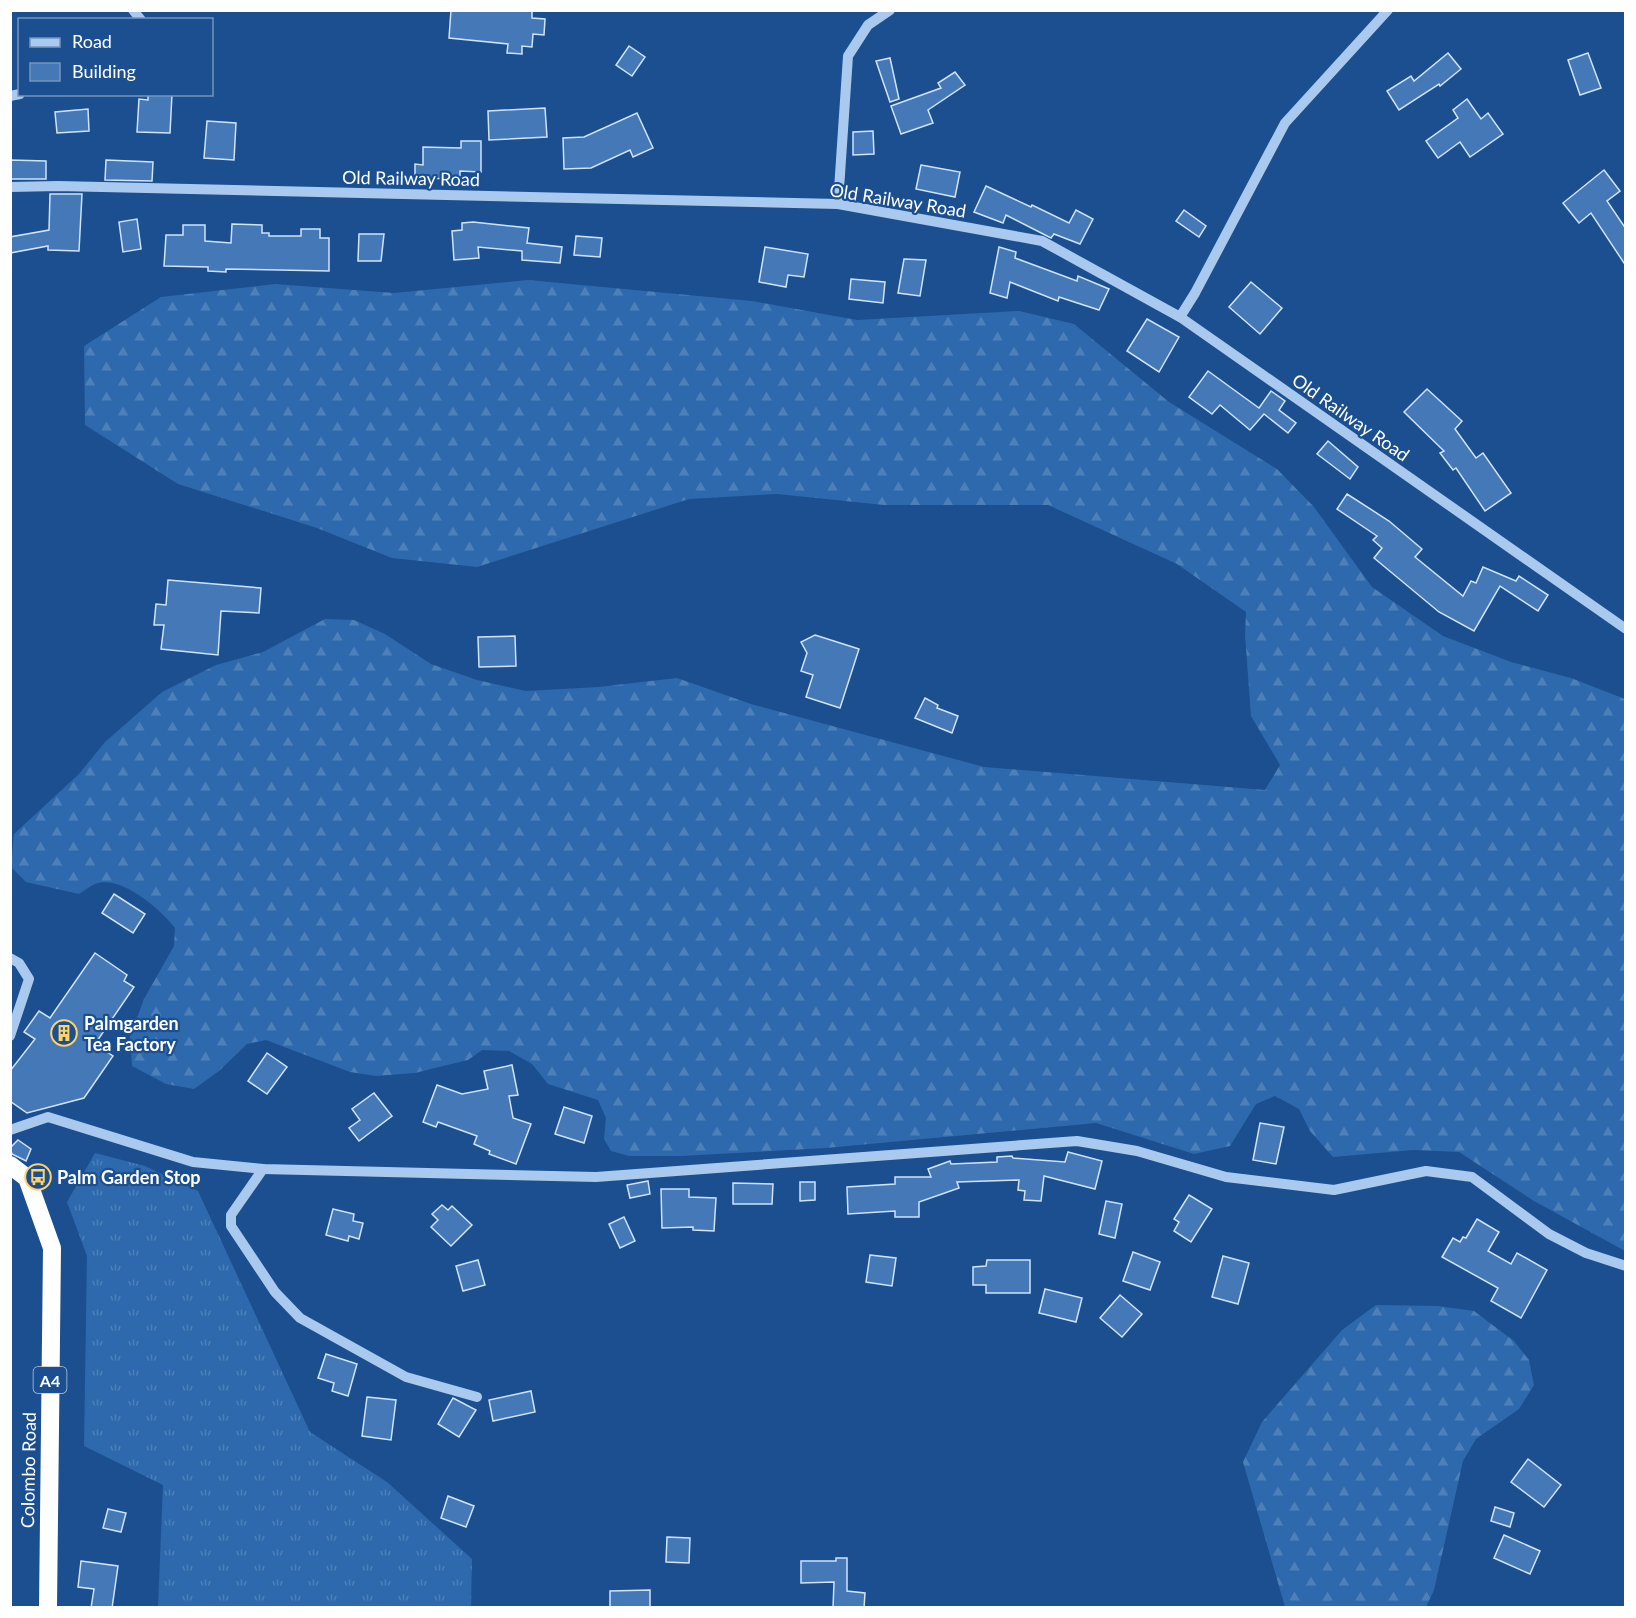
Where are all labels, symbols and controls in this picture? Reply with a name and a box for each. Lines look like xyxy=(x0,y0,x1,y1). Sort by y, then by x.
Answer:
legend xyxy=(18,18,213,96)
text: Road xyxy=(72,30,112,52)
text: Building xyxy=(72,60,136,82)
street label: Old Railway Road xyxy=(342,166,480,190)
street label: Old Railway Road xyxy=(828,178,968,222)
street label: Old Railway Road xyxy=(1288,368,1414,466)
place label: Palmgarden Tea Factory xyxy=(84,1012,179,1055)
building icon: Palmgarden Tea Factory xyxy=(49,1018,79,1048)
bus stop icon: Palm Garden Stop xyxy=(23,1162,53,1192)
place label: Palm Garden Stop xyxy=(57,1166,201,1188)
road number: A4 xyxy=(34,1367,66,1393)
street label: Colombo Road xyxy=(16,1412,40,1528)

